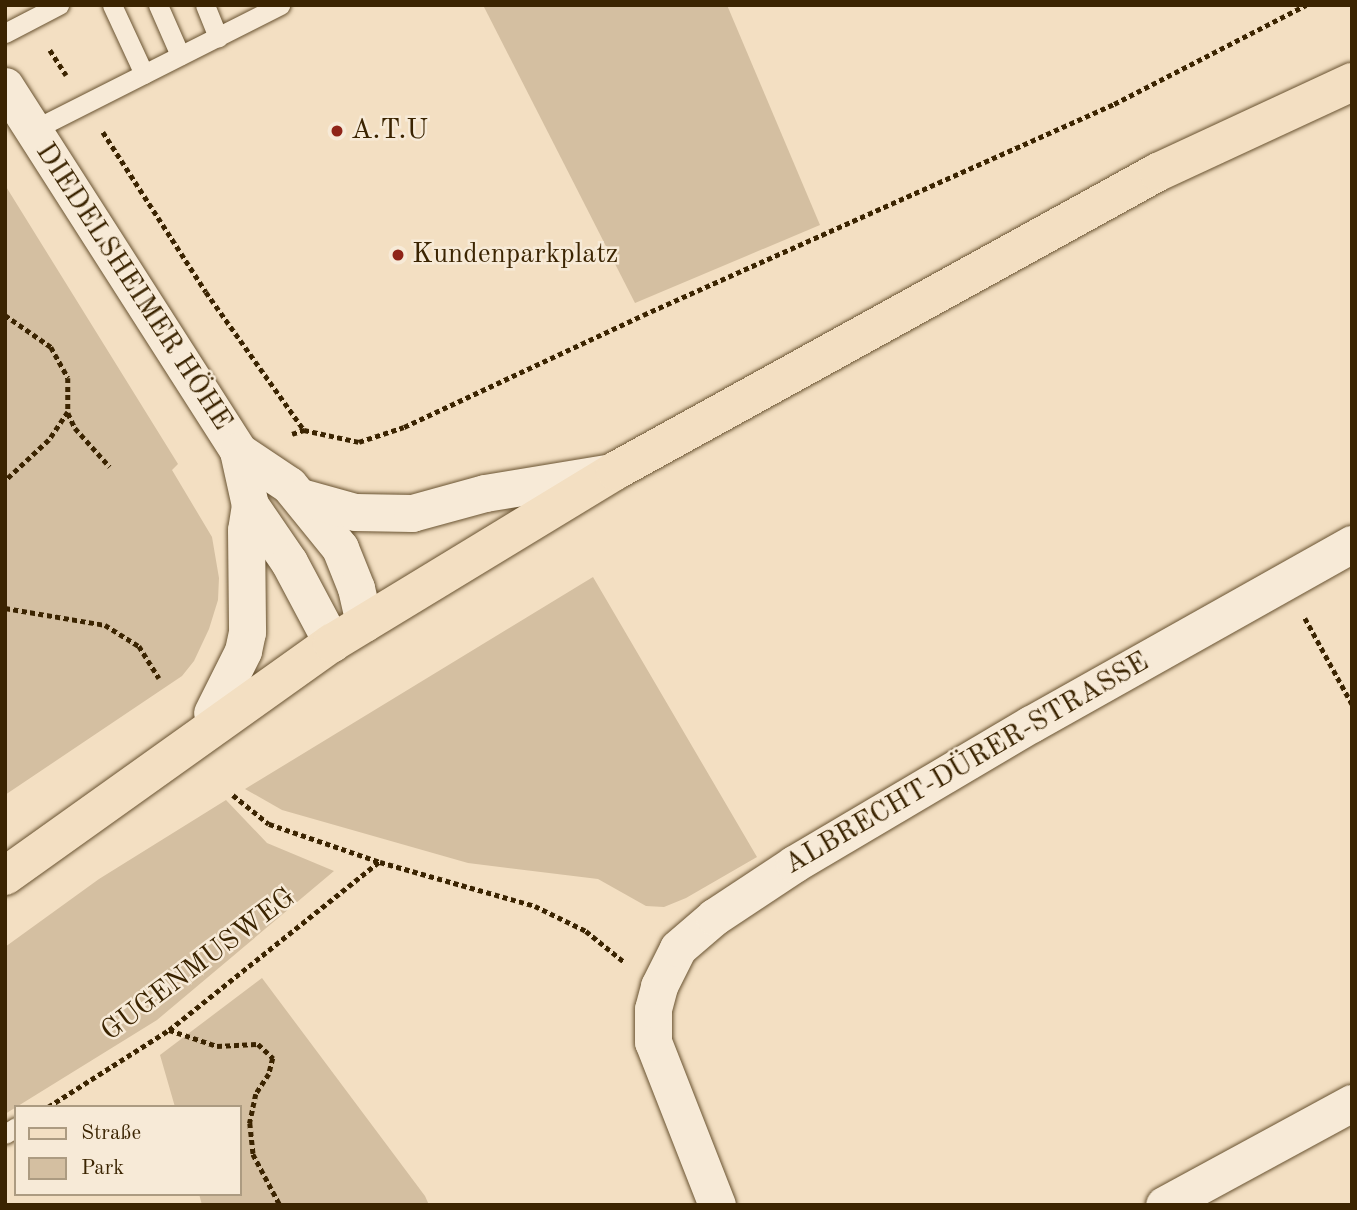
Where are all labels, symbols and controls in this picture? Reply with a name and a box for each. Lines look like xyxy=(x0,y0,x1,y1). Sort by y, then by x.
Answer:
place label: A.T.U xyxy=(351,114,428,148)
marker: A.T.U xyxy=(329,123,345,139)
street label: DIEDELSHEIMER HÖHE xyxy=(28,137,238,437)
place label: Kundenparkplatz xyxy=(412,238,618,272)
marker: Kundenparkplatz xyxy=(390,247,406,263)
street label: ALBRECHT-DÜRER-STRASSE xyxy=(779,646,1155,882)
street label: GUGENMUSWEG xyxy=(95,881,303,1049)
legend xyxy=(14,1105,242,1196)
text: Straße xyxy=(81,1123,141,1144)
text: Park xyxy=(81,1158,124,1179)

